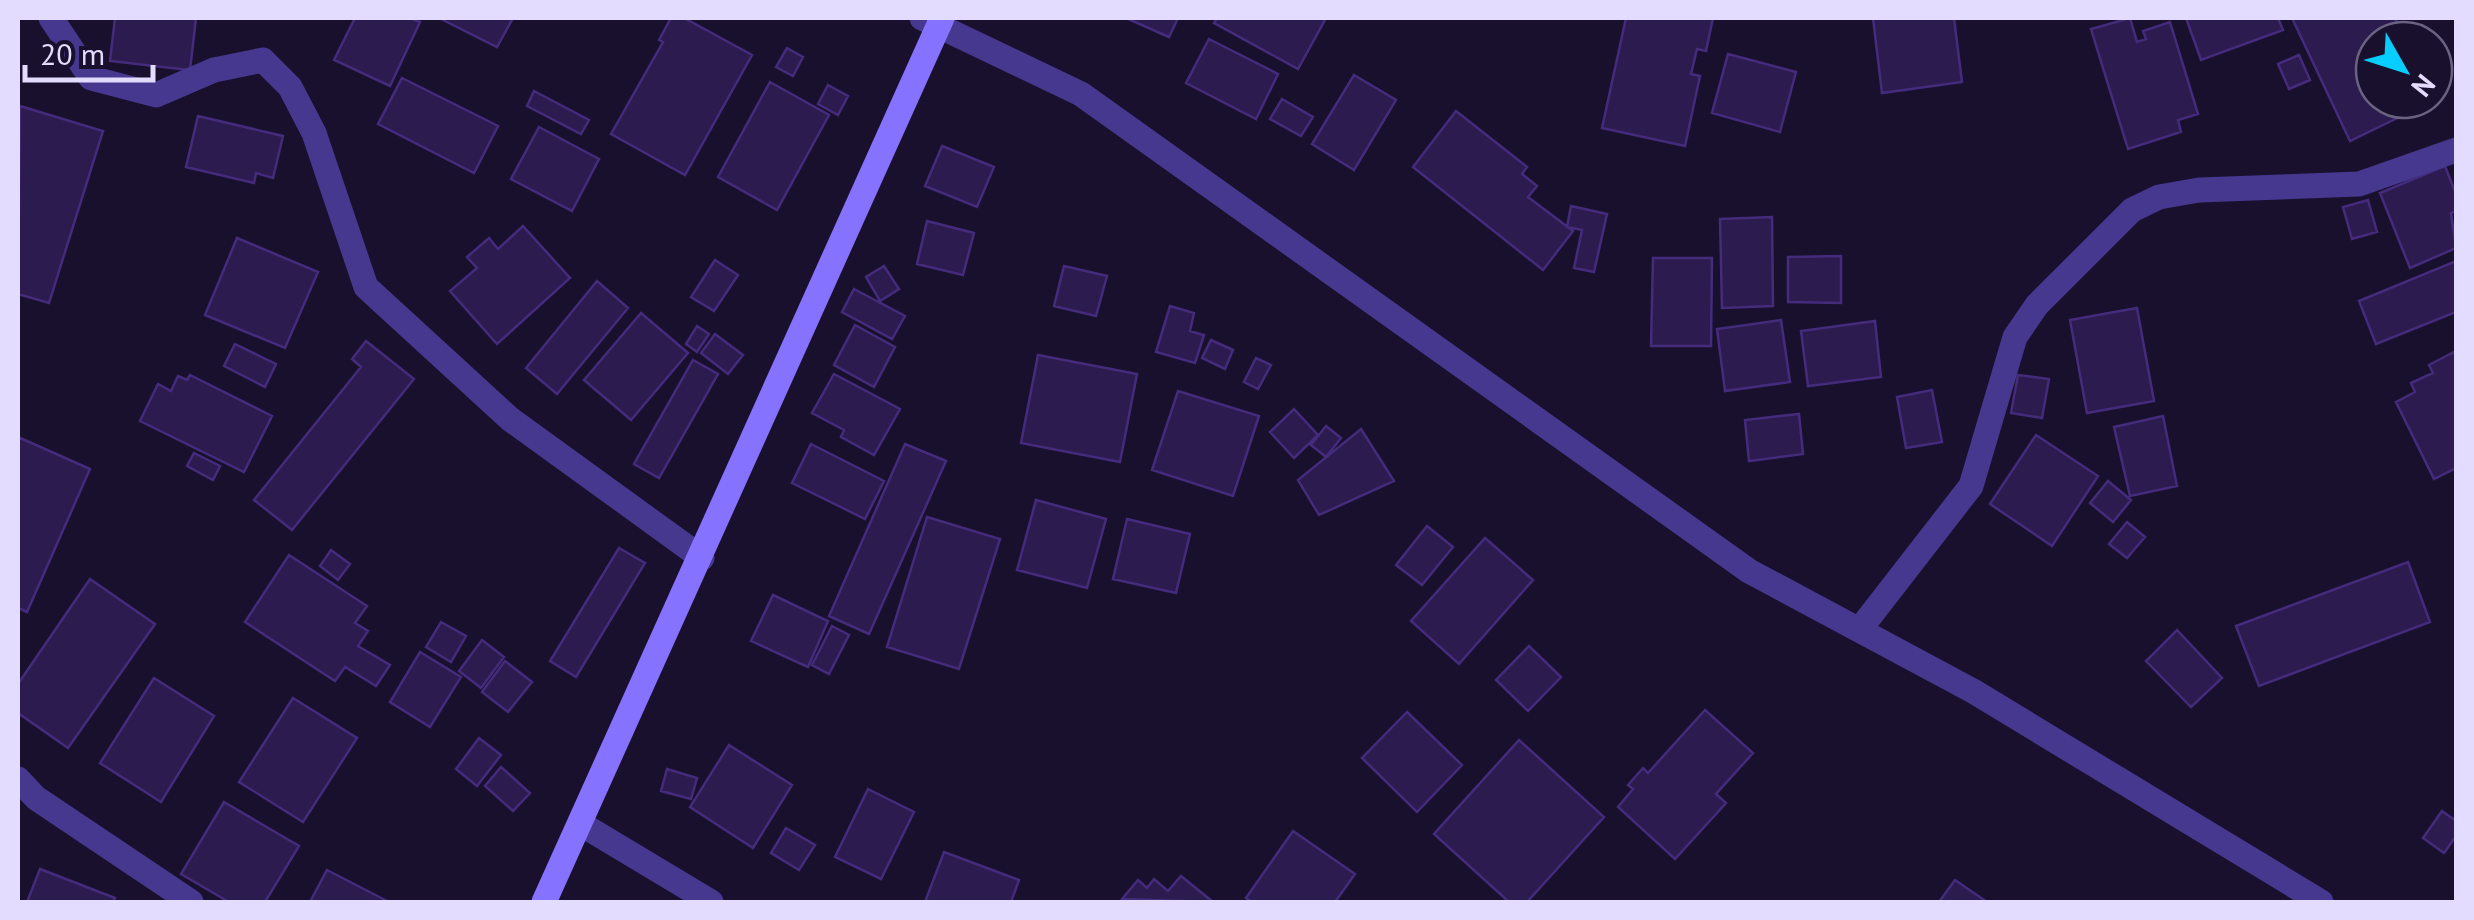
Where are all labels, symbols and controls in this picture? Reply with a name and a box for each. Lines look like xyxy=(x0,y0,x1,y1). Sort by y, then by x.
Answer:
scale bar xyxy=(25,20,152,82)
north arrow xyxy=(2354,20,2454,120)
text: 20 m xyxy=(40,34,105,73)
text: N xyxy=(2404,67,2444,105)

